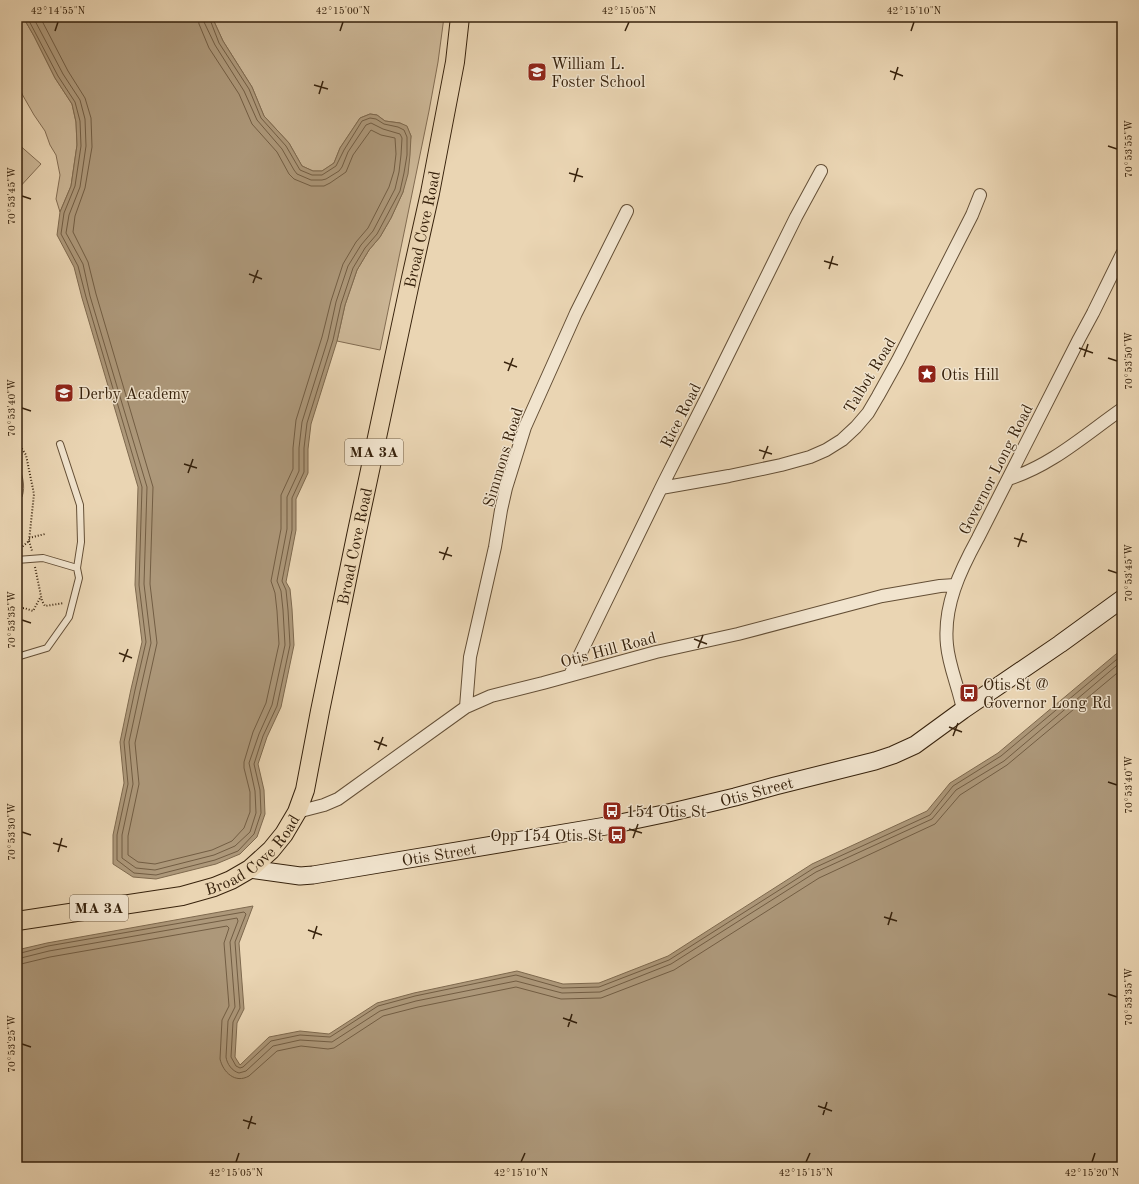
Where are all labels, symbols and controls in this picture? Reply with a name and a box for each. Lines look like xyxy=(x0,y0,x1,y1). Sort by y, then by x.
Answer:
text: 42°14'55"N xyxy=(31,6,86,16)
text: 42°15'00"N xyxy=(316,6,371,16)
text: 42°15'05"N xyxy=(602,6,657,16)
text: 42°15'10"N xyxy=(887,6,942,16)
place label: William L. Foster School xyxy=(551,57,645,91)
school or university icon: William L. Foster School xyxy=(526,61,548,83)
text: 70°53'55"W xyxy=(1124,120,1134,178)
text: 70°53'45"W xyxy=(7,167,17,225)
street label: Broad Cove Road xyxy=(403,170,444,290)
text: 70°53'50"W xyxy=(1124,332,1134,390)
street label: Talbot Road xyxy=(842,336,899,416)
place icon: Otis Hill xyxy=(916,363,938,385)
place label: Otis Hill xyxy=(941,368,999,384)
text: 70°53'40"W xyxy=(7,379,17,437)
street label: Rice Road xyxy=(659,381,705,451)
school or university icon: Derby Academy xyxy=(53,382,75,404)
place label: Derby Academy xyxy=(78,387,190,403)
street label: Governor Long Road xyxy=(957,402,1037,538)
street label: Simmons Road xyxy=(481,406,527,509)
road number: MA 3A xyxy=(345,439,403,465)
street label: Broad Cove Road xyxy=(336,486,376,607)
text: 70°53'45"W xyxy=(1124,544,1134,602)
text: 70°53'35"W xyxy=(7,591,17,649)
street label: Otis Hill Road xyxy=(559,630,658,671)
place label: Otis St @ Governor Long Rd xyxy=(983,678,1111,712)
bus stop icon: Otis St @ Governor Long Rd xyxy=(958,682,980,704)
text: 70°53'40"W xyxy=(1124,756,1134,814)
street label: Otis Street xyxy=(719,776,795,810)
bus stop icon: 154 Otis St xyxy=(601,800,623,822)
text: 70°53'30"W xyxy=(7,803,17,861)
place label: 154 Otis St xyxy=(626,805,707,821)
street label: Broad Cove Road xyxy=(204,813,303,899)
bus stop icon: Opp 154 Otis St xyxy=(606,824,628,846)
place label: Opp 154 Otis St xyxy=(490,829,603,845)
street label: Otis Street xyxy=(401,842,478,870)
road number: MA 3A xyxy=(70,895,128,921)
text: 70°53'35"W xyxy=(1124,968,1134,1026)
text: 70°53'25"W xyxy=(7,1015,17,1073)
text: 42°15'05"N xyxy=(209,1168,264,1178)
text: 42°15'10"N xyxy=(494,1168,549,1178)
text: 42°15'15"N xyxy=(779,1168,834,1178)
text: 42°15'20"N xyxy=(1065,1168,1120,1178)

